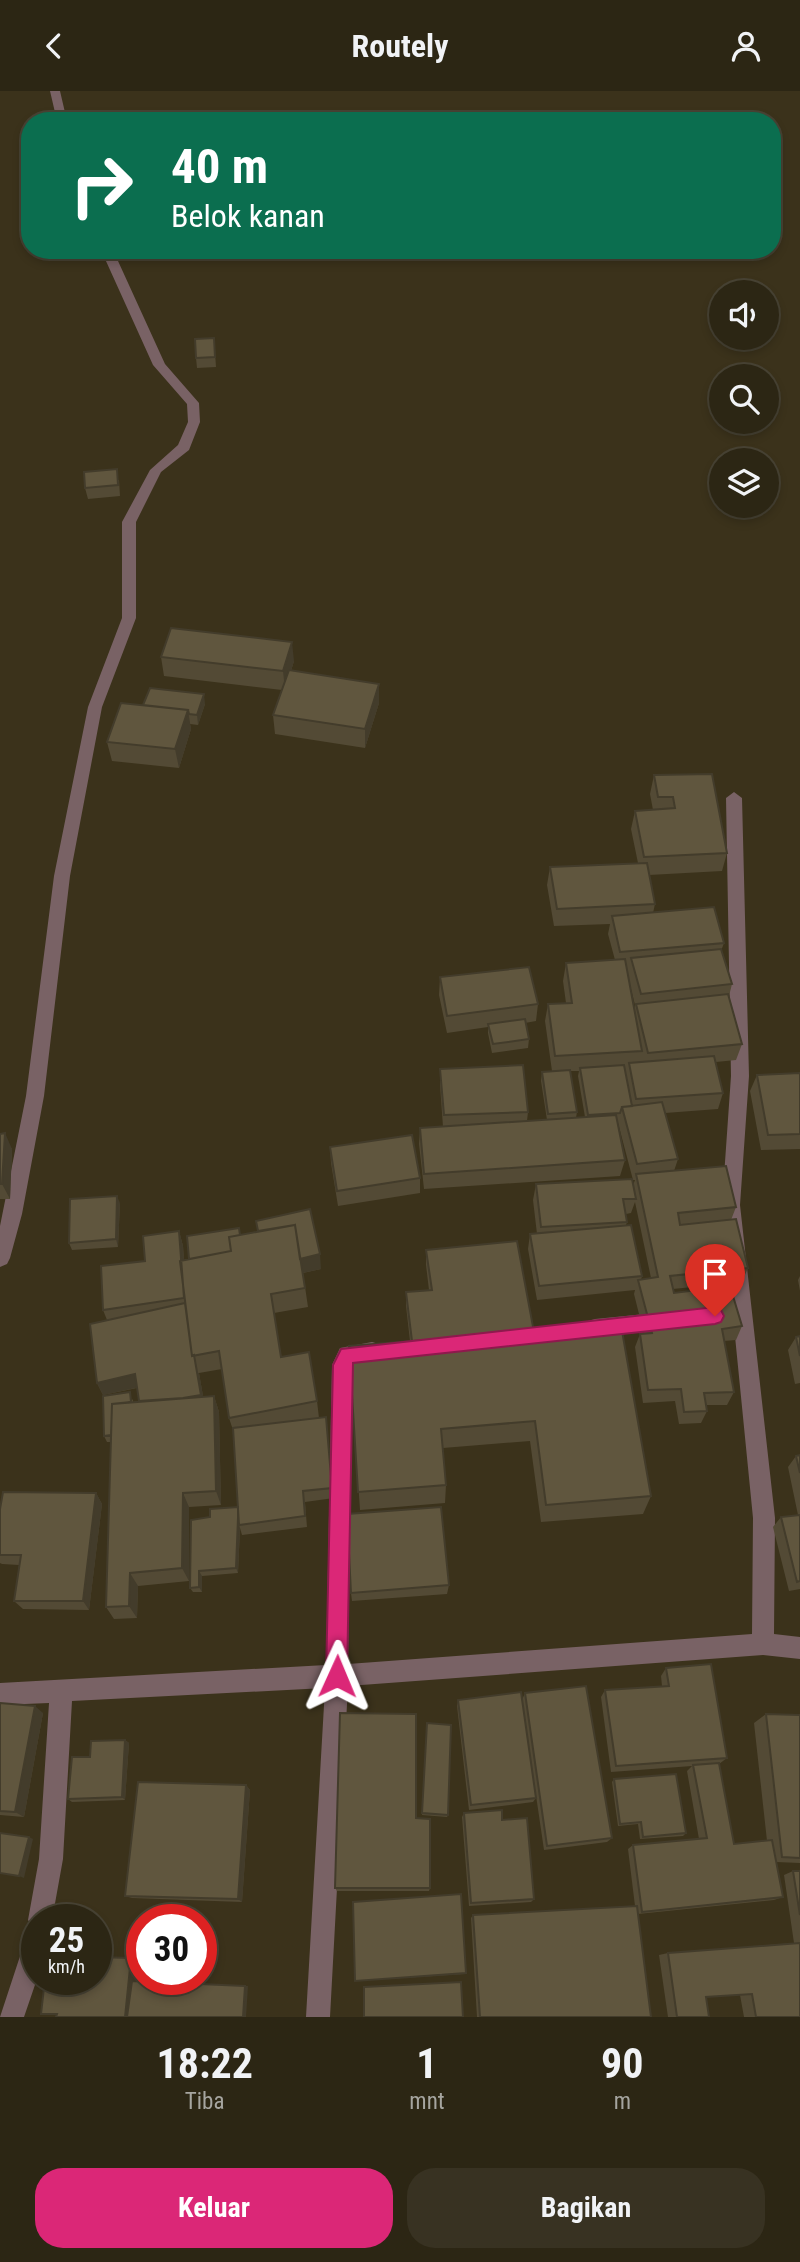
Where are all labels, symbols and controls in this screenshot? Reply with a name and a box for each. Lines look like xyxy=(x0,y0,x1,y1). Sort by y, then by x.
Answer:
icon: back xyxy=(35,27,73,65)
text: Routely xyxy=(352,27,448,65)
icon: person xyxy=(727,27,765,65)
text: 40 m xyxy=(171,138,268,195)
icon: right xyxy=(56,140,147,231)
text: Belok kanan xyxy=(171,197,325,235)
map controls xyxy=(709,280,779,518)
button: sound xyxy=(709,280,779,350)
button: search xyxy=(709,364,779,434)
button: layers xyxy=(709,448,779,518)
pin xyxy=(685,1244,745,1316)
icon: arrive xyxy=(696,1255,734,1293)
position arrow xyxy=(300,1639,374,1713)
speed limit sign: 30 xyxy=(126,1904,217,1995)
text: 25 xyxy=(49,1920,84,1961)
text: km/h xyxy=(48,1956,85,1977)
text: 18:22 xyxy=(156,2039,253,2088)
text: 1 xyxy=(416,2039,438,2088)
text: 90 xyxy=(601,2039,644,2088)
text: Tiba xyxy=(185,2088,224,2115)
text: mnt xyxy=(409,2088,445,2115)
text: m xyxy=(614,2088,631,2115)
button: Keluar xyxy=(35,2168,393,2248)
button: Bagikan xyxy=(407,2168,765,2248)

